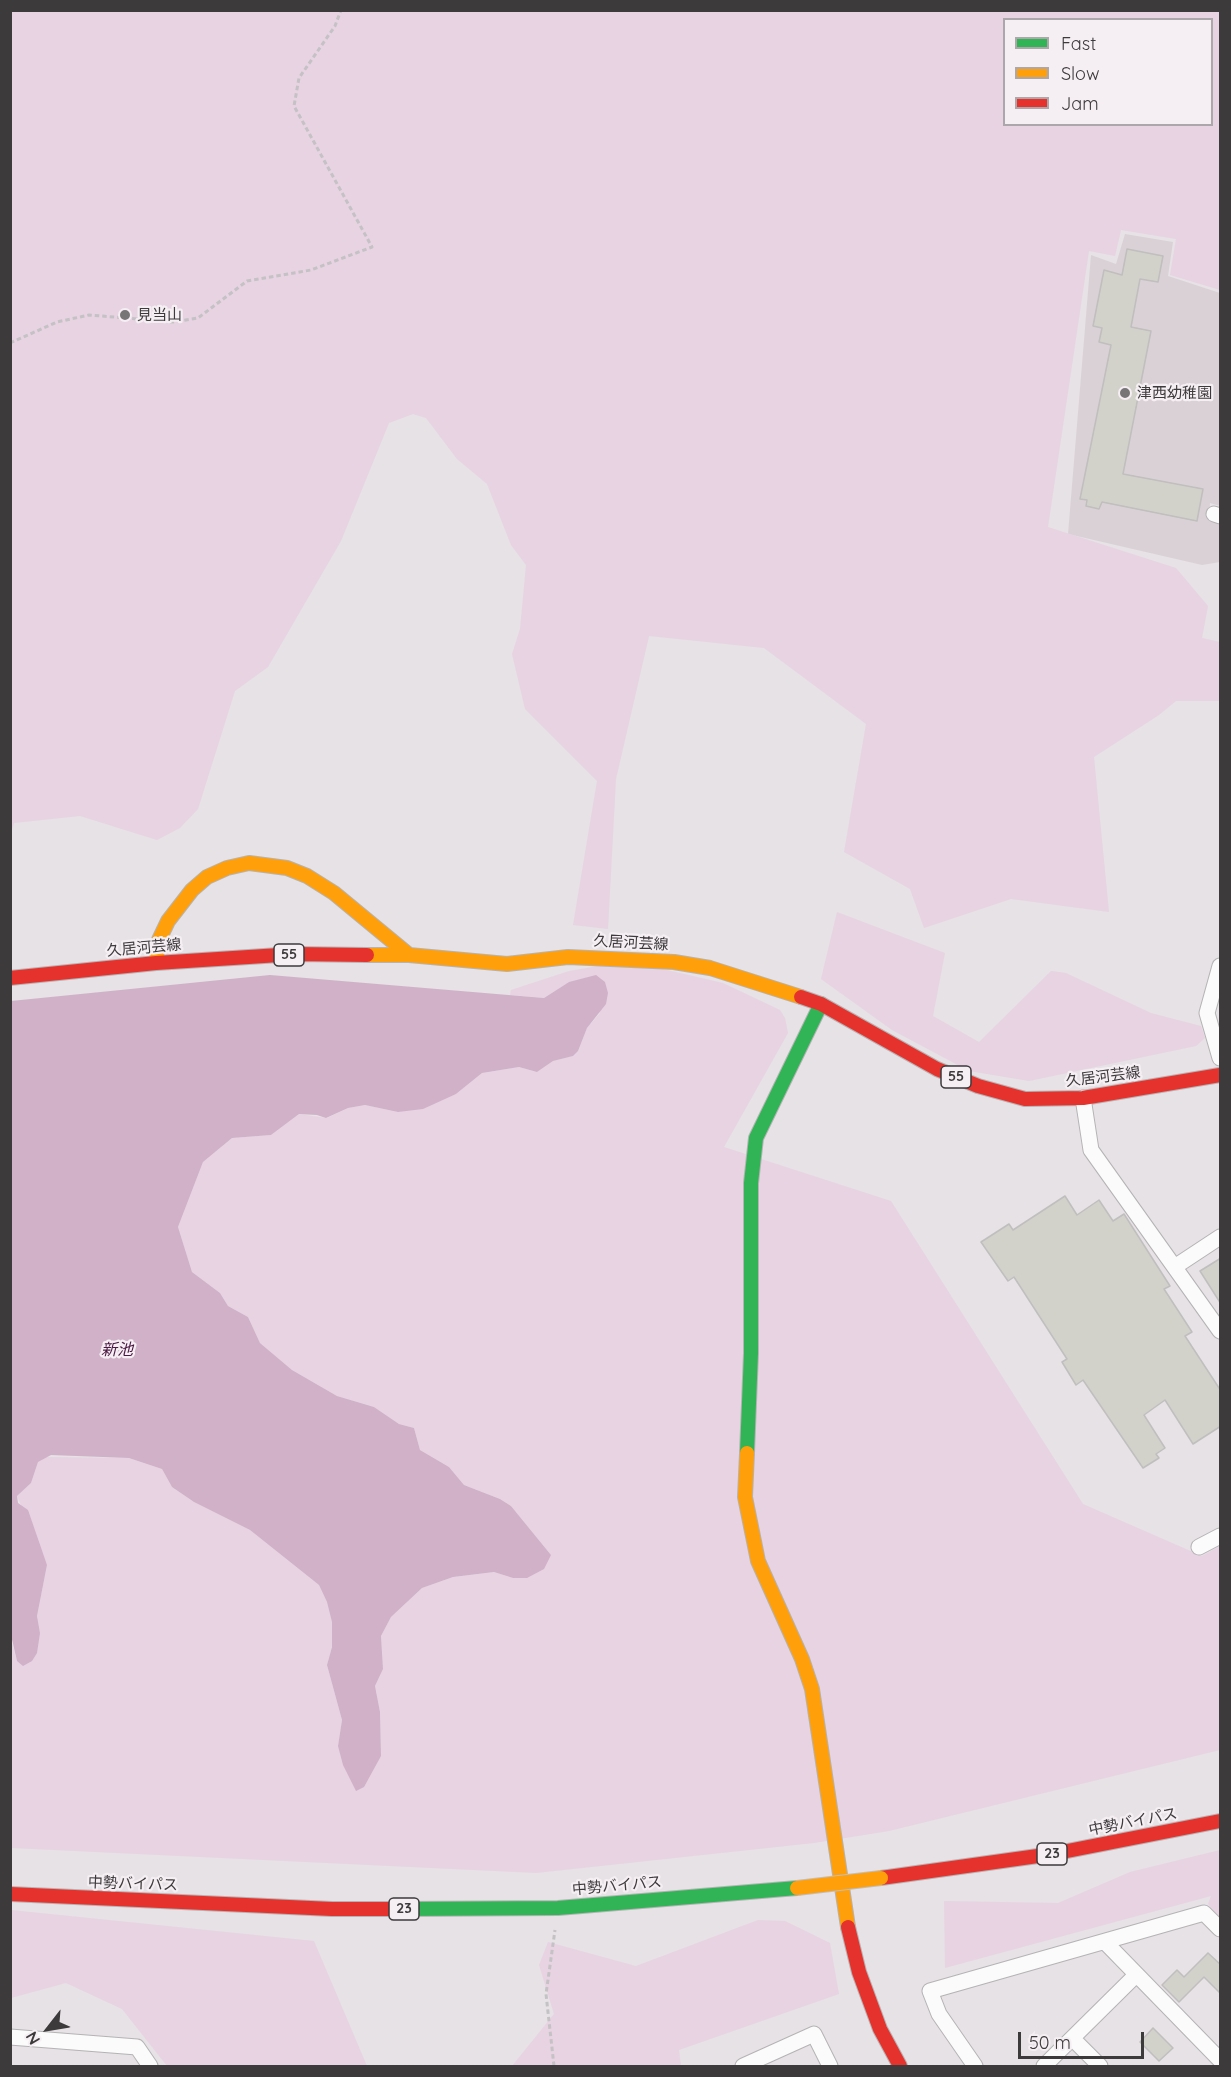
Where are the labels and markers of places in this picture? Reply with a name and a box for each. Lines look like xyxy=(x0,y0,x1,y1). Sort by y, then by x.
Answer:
place label: 見当山 xyxy=(137,306,182,324)
marker: 見当山 xyxy=(118,308,132,322)
place label: 津西幼稚園 xyxy=(1137,384,1212,402)
marker: 津西幼稚園 xyxy=(1118,386,1132,400)

